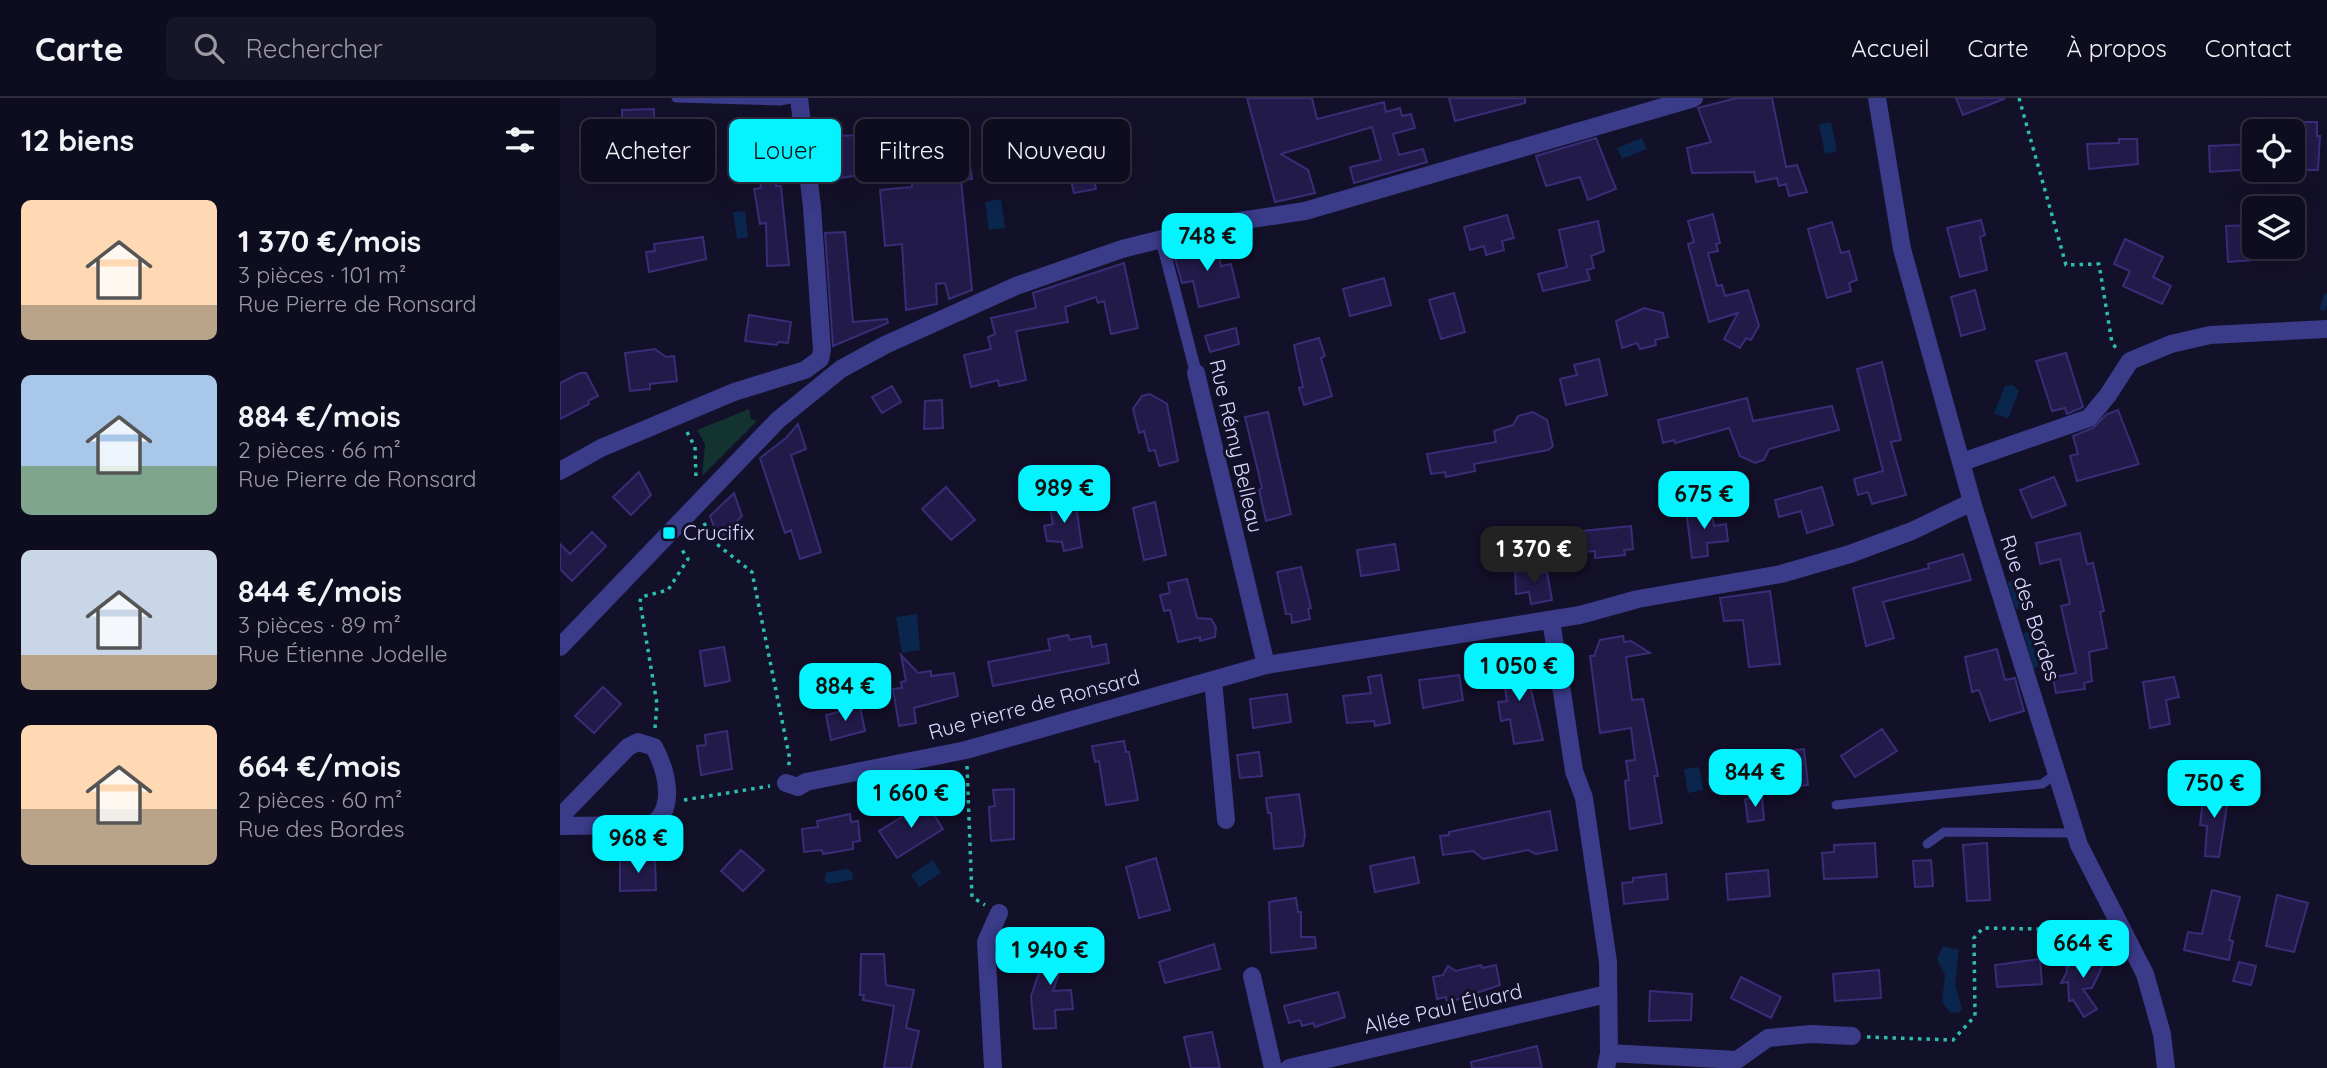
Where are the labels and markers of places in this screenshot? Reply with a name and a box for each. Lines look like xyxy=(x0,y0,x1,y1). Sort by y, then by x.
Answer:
pin: 748 € xyxy=(1158,214,1256,273)
pin: 989 € xyxy=(1015,466,1113,525)
pin: 675 € xyxy=(1655,472,1753,531)
place label: Crucifix xyxy=(683,519,754,545)
marker: Crucifix xyxy=(661,525,677,541)
pin: 1 370 € xyxy=(1469,526,1599,586)
pin: 1 050 € xyxy=(1454,644,1584,703)
pin: 884 € xyxy=(796,664,894,723)
pin: 844 € xyxy=(1706,750,1804,809)
pin: 750 € xyxy=(2165,760,2263,820)
pin: 1 660 € xyxy=(846,770,976,830)
pin: 968 € xyxy=(589,816,687,875)
pin: 664 € xyxy=(2034,920,2132,980)
pin: 1 940 € xyxy=(985,928,1115,987)

